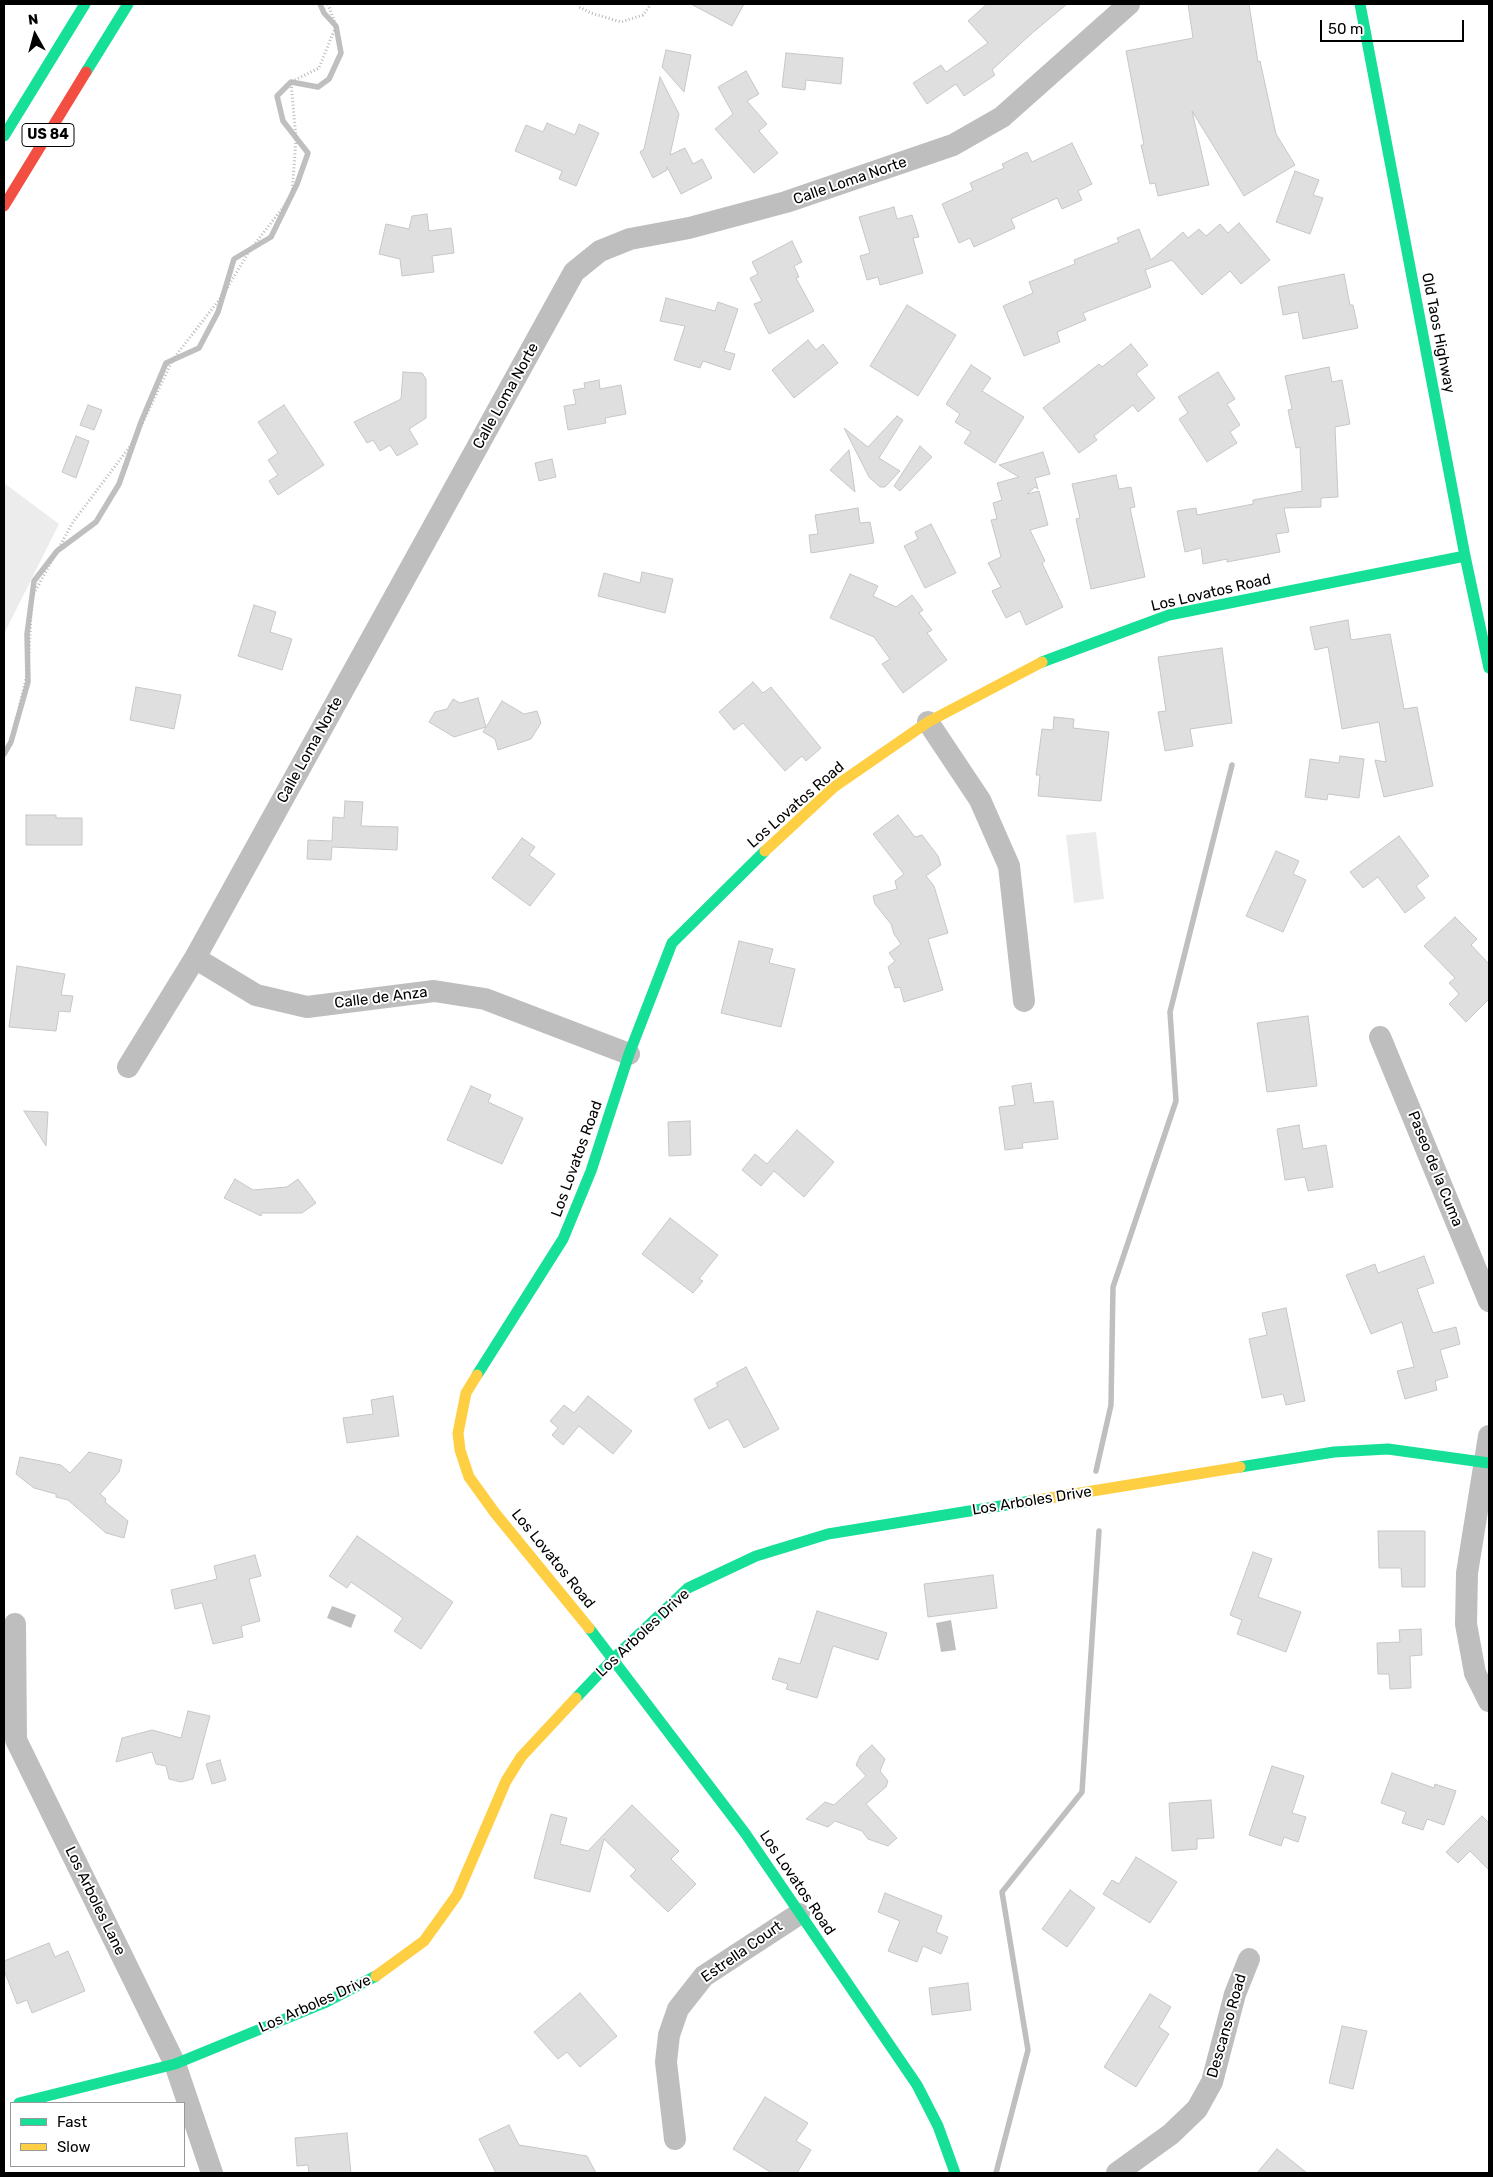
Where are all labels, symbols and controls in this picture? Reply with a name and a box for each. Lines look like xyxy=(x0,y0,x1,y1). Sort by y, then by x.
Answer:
north arrow xyxy=(10,10,60,60)
scale bar xyxy=(1323,10,1467,42)
text: N xyxy=(27,11,39,29)
text: 50 m xyxy=(1328,20,1363,38)
road number: US 84 xyxy=(22,124,74,146)
street label: Calle Loma Norte xyxy=(791,153,909,209)
street label: Old Taos Highway xyxy=(1417,271,1459,395)
street label: Calle Loma Norte xyxy=(469,340,543,452)
street label: Los Lovatos Road xyxy=(1149,570,1273,616)
street label: Calle Loma Norte xyxy=(273,694,347,806)
street label: Los Lovatos Road xyxy=(744,758,848,852)
street label: Calle de Anza xyxy=(333,983,429,1013)
street label: Los Lovatos Road xyxy=(548,1098,606,1220)
street label: Paseo de la Cuma xyxy=(1404,1108,1466,1230)
street label: Los Arboles Drive xyxy=(971,1483,1093,1519)
street label: Los Lovatos Road xyxy=(507,1506,599,1612)
street label: Los Arboles Drive xyxy=(593,1585,693,1681)
street label: Los Lovatos Road xyxy=(755,1827,839,1939)
street label: Los Arboles Lane xyxy=(61,1844,129,1958)
street label: Estrella Court xyxy=(698,1917,786,1987)
street label: Los Arboles Drive xyxy=(256,1971,374,2037)
street label: Descanso Road xyxy=(1204,1972,1250,2080)
legend xyxy=(10,2102,185,2167)
text: Fast xyxy=(57,2113,87,2131)
text: Slow xyxy=(57,2138,90,2156)

